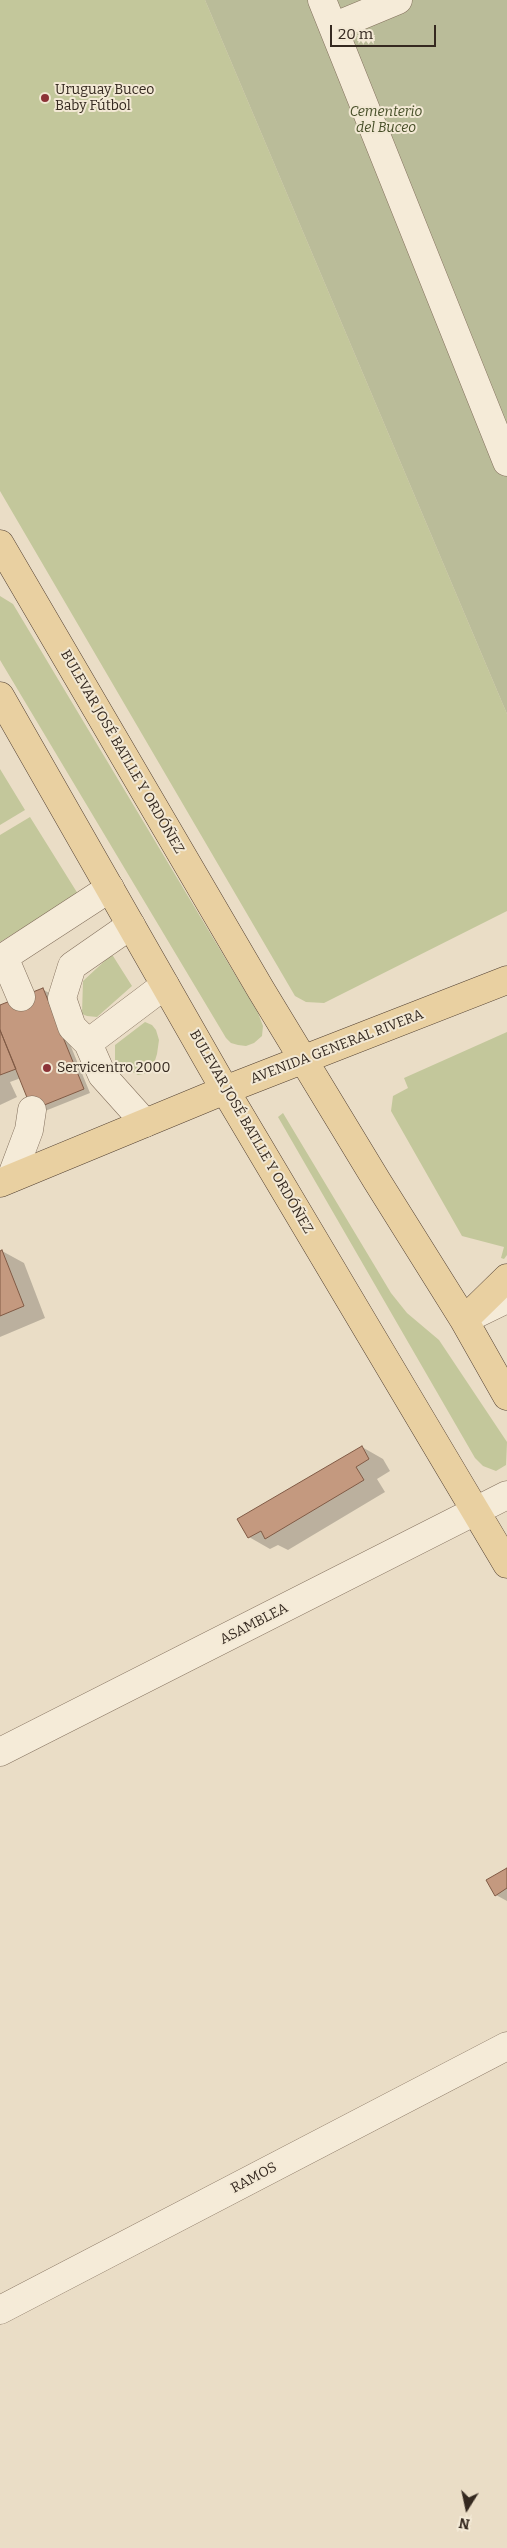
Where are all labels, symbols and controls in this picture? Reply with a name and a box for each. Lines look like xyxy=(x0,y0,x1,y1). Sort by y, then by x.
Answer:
scale bar xyxy=(332,15,438,47)
text: 20 m xyxy=(338,25,373,43)
place label: Uruguay Buceo Baby Fútbol xyxy=(55,82,154,114)
marker: Uruguay Buceo Baby Fútbol xyxy=(39,92,51,104)
park label: Cementerio del Buceo xyxy=(350,104,422,136)
street label: BULEVAR JOSÉ BATLLE Y ORDÓÑEZ xyxy=(57,647,187,857)
street label: AVENIDA GENERAL RIVERA xyxy=(248,1006,426,1088)
street label: BULEVAR JOSÉ BATLLE Y ORDÓÑEZ xyxy=(186,1027,316,1237)
place label: Servicentro 2000 xyxy=(57,1060,170,1076)
marker: Servicentro 2000 xyxy=(41,1062,53,1074)
street label: ASAMBLEA xyxy=(217,1600,291,1648)
street label: RAMOS xyxy=(228,2159,280,2197)
north arrow xyxy=(442,2483,492,2533)
text: N xyxy=(458,2514,471,2533)

